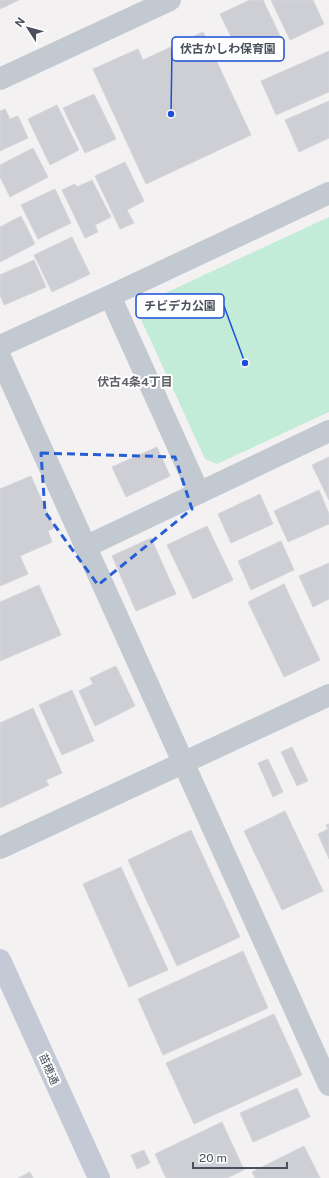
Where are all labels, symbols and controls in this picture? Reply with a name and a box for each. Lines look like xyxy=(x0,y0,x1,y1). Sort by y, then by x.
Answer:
north arrow xyxy=(8,8,48,48)
text: N xyxy=(13,15,27,29)
callout: 伏古かしわ保育園 xyxy=(172,37,284,61)
text: 伏古かしわ保育園 xyxy=(180,42,276,56)
callout: チビデカ公園 xyxy=(136,294,224,318)
text: チビデカ公園 xyxy=(144,299,216,313)
district label: 伏古4条4丁目 xyxy=(97,375,173,389)
street label: 苗穂通 xyxy=(37,1051,61,1087)
scale bar xyxy=(193,1144,287,1170)
text: 20 m xyxy=(199,1151,227,1165)

